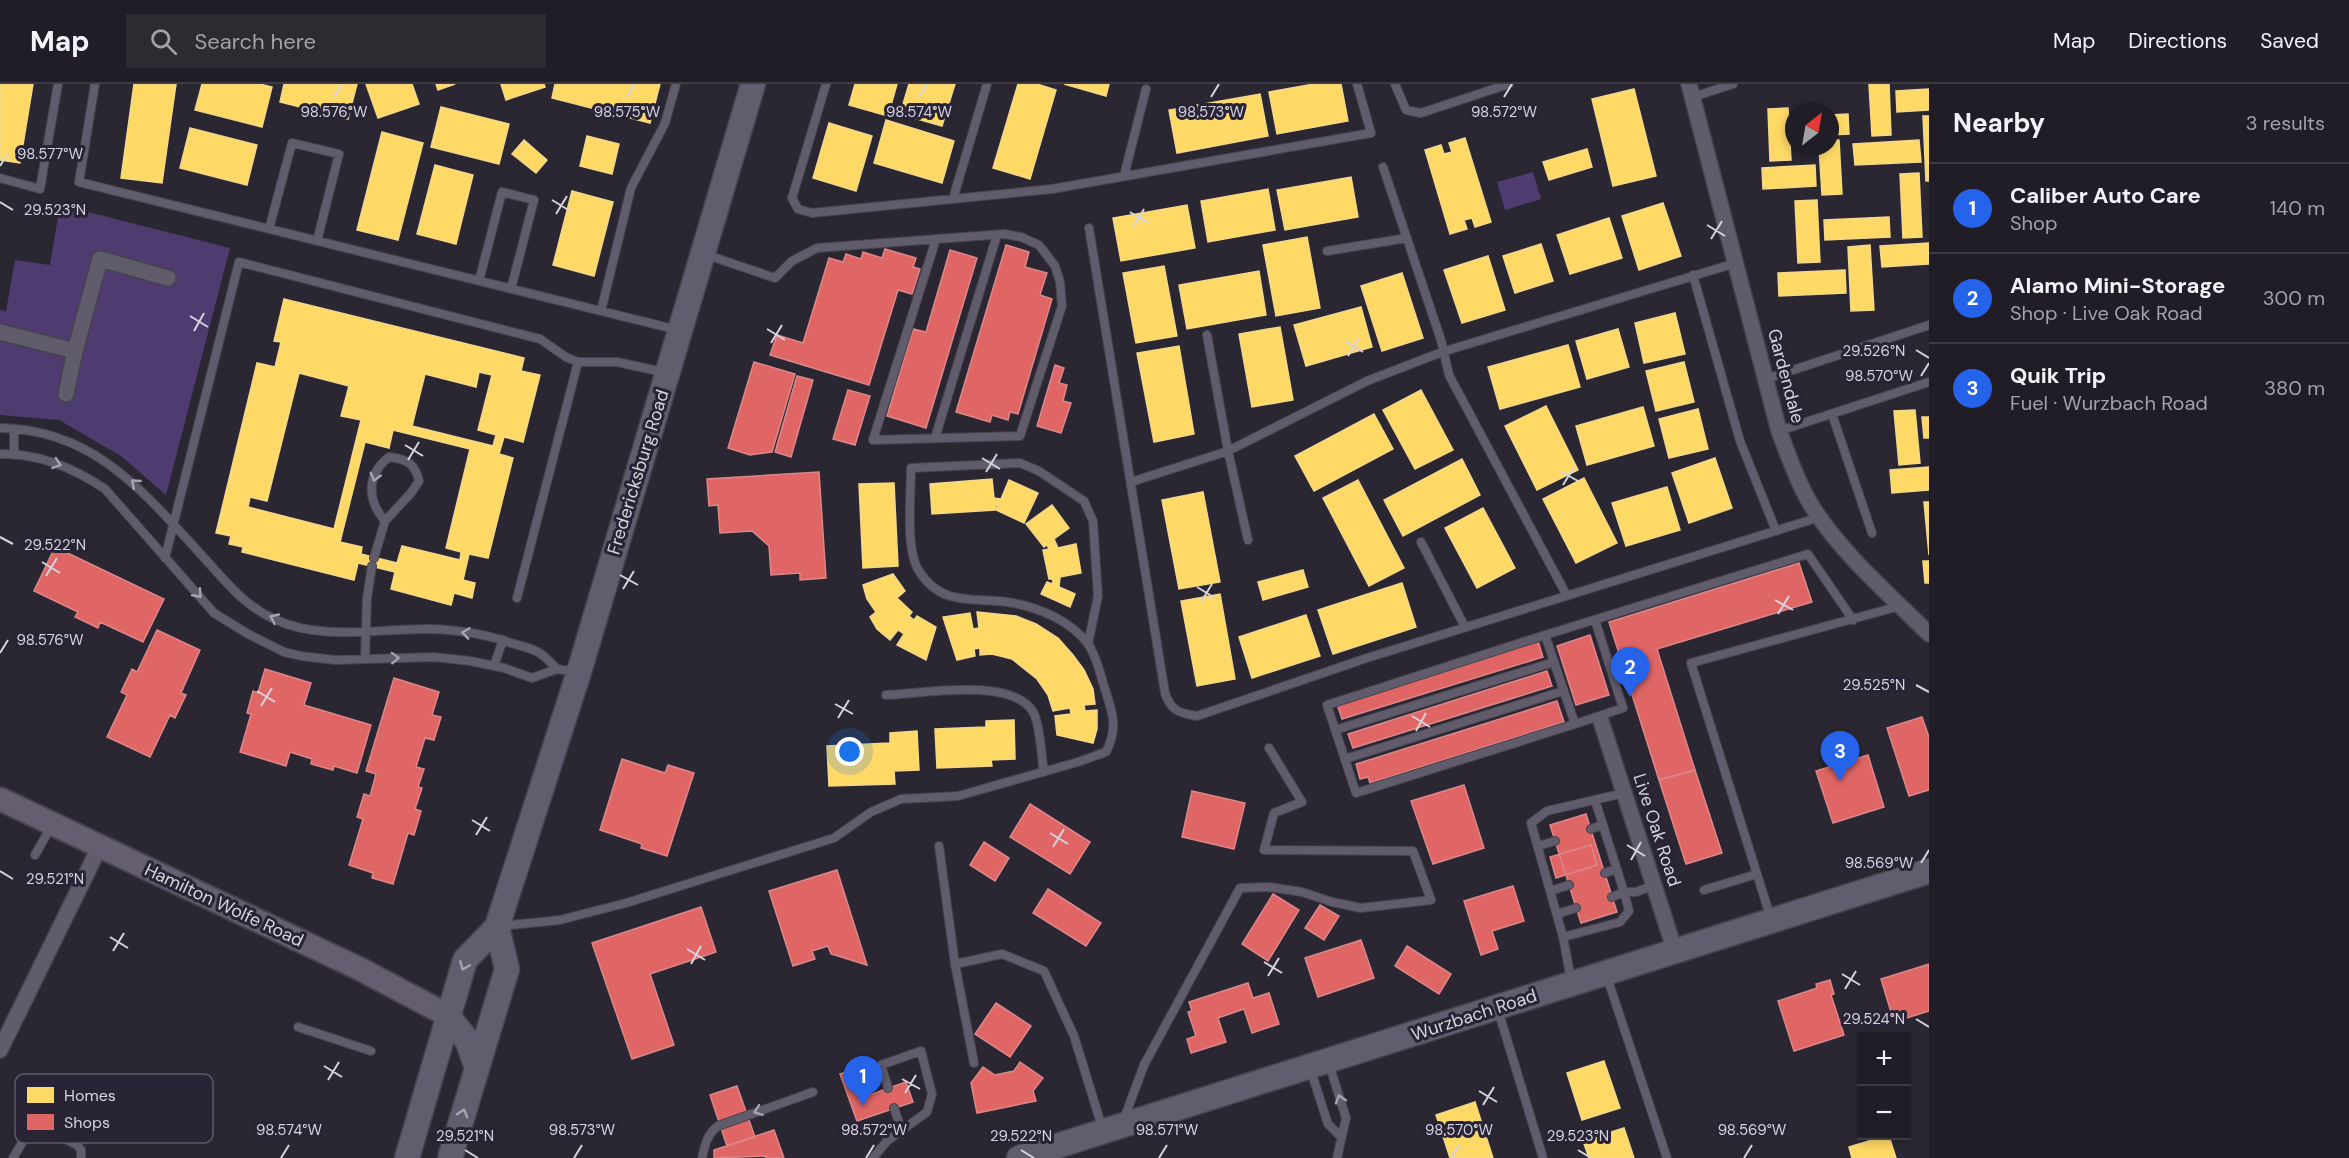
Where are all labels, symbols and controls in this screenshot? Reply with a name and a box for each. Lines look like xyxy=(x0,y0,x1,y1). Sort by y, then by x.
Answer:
search box xyxy=(126,14,546,68)
text: Map xyxy=(30,23,90,60)
icon: search xyxy=(147,25,180,58)
text: Search here xyxy=(195,27,316,56)
text: Map xyxy=(2053,27,2095,55)
text: Directions xyxy=(2128,27,2227,55)
text: Saved xyxy=(2260,27,2319,55)
text: 98.576°W xyxy=(301,102,368,122)
text: 98.575°W xyxy=(594,102,661,122)
text: 98.574°W xyxy=(886,102,953,122)
text: 98.573°W xyxy=(1178,102,1245,122)
text: 98.572°W xyxy=(1471,102,1538,122)
north arrow xyxy=(1785,102,1839,156)
text: Nearby xyxy=(1953,106,2045,140)
text: 3 results xyxy=(2246,110,2325,136)
text: 98.577°W xyxy=(17,144,83,164)
text: Caliber Auto Care xyxy=(2010,181,2201,210)
text: 1 xyxy=(1969,195,1976,221)
text: 140 m xyxy=(2270,195,2325,221)
text: 29.523°N xyxy=(24,200,86,220)
text: Shop xyxy=(2010,210,2057,236)
text: Alamo Mini-Storage xyxy=(2010,271,2225,300)
text: 2 xyxy=(1967,285,1978,311)
text: 300 m xyxy=(2263,285,2325,311)
text: Shop · Live Oak Road xyxy=(2010,300,2202,326)
street label: Gardendale xyxy=(1762,326,1810,426)
text: 29.526°N xyxy=(1843,341,1905,361)
text: Quik Trip xyxy=(2010,361,2106,390)
text: 98.570°W xyxy=(1845,366,1913,386)
text: 3 xyxy=(1966,375,1979,401)
text: 380 m xyxy=(2264,375,2325,401)
street label: Fredericksburg Road xyxy=(601,387,675,557)
text: Fuel · Wurzbach Road xyxy=(2010,390,2208,416)
one-way arrow xyxy=(51,456,62,469)
one-way arrow xyxy=(370,472,383,482)
one-way arrow xyxy=(130,480,141,491)
text: 29.522°N xyxy=(24,535,86,555)
one-way arrow xyxy=(191,588,202,598)
one-way arrow xyxy=(269,614,280,626)
one-way arrow xyxy=(462,627,471,640)
text: 98.576°W xyxy=(17,630,84,650)
pin: 2 xyxy=(1610,648,1650,697)
one-way arrow xyxy=(390,652,399,665)
text: 29.525°N xyxy=(1843,675,1905,695)
pin: 3 xyxy=(1820,732,1860,781)
your location xyxy=(835,737,864,766)
street label: Live Oak Road xyxy=(1627,770,1687,890)
text: 98.569°W xyxy=(1845,853,1914,873)
street label: Hamilton Wolfe Road xyxy=(141,858,307,952)
text: 29.521°N xyxy=(26,869,84,889)
one-way arrow xyxy=(459,959,471,970)
street label: Wurzbach Road xyxy=(1408,983,1540,1047)
text: 29.524°N xyxy=(1843,1009,1905,1029)
map controls xyxy=(1857,1032,1911,1140)
button: + xyxy=(1857,1032,1911,1086)
pin: 1 xyxy=(844,1056,882,1106)
legend xyxy=(15,1074,213,1143)
text: Homes xyxy=(64,1085,116,1106)
button: − xyxy=(1857,1086,1911,1140)
one-way arrow xyxy=(1335,1094,1348,1105)
one-way arrow xyxy=(753,1104,764,1117)
one-way arrow xyxy=(456,1108,468,1119)
text: Shops xyxy=(64,1112,110,1133)
text: 98.574°W xyxy=(256,1120,323,1140)
text: 98.573°W xyxy=(549,1120,616,1140)
text: 98.572°W xyxy=(841,1120,908,1140)
text: 98.571°W xyxy=(1136,1120,1199,1140)
text: 98.570°W xyxy=(1425,1120,1493,1140)
text: 98.569°W xyxy=(1718,1120,1787,1140)
text: 29.521°N xyxy=(436,1126,494,1146)
text: 29.522°N xyxy=(990,1126,1052,1146)
text: 29.523°N xyxy=(1547,1126,1609,1146)

